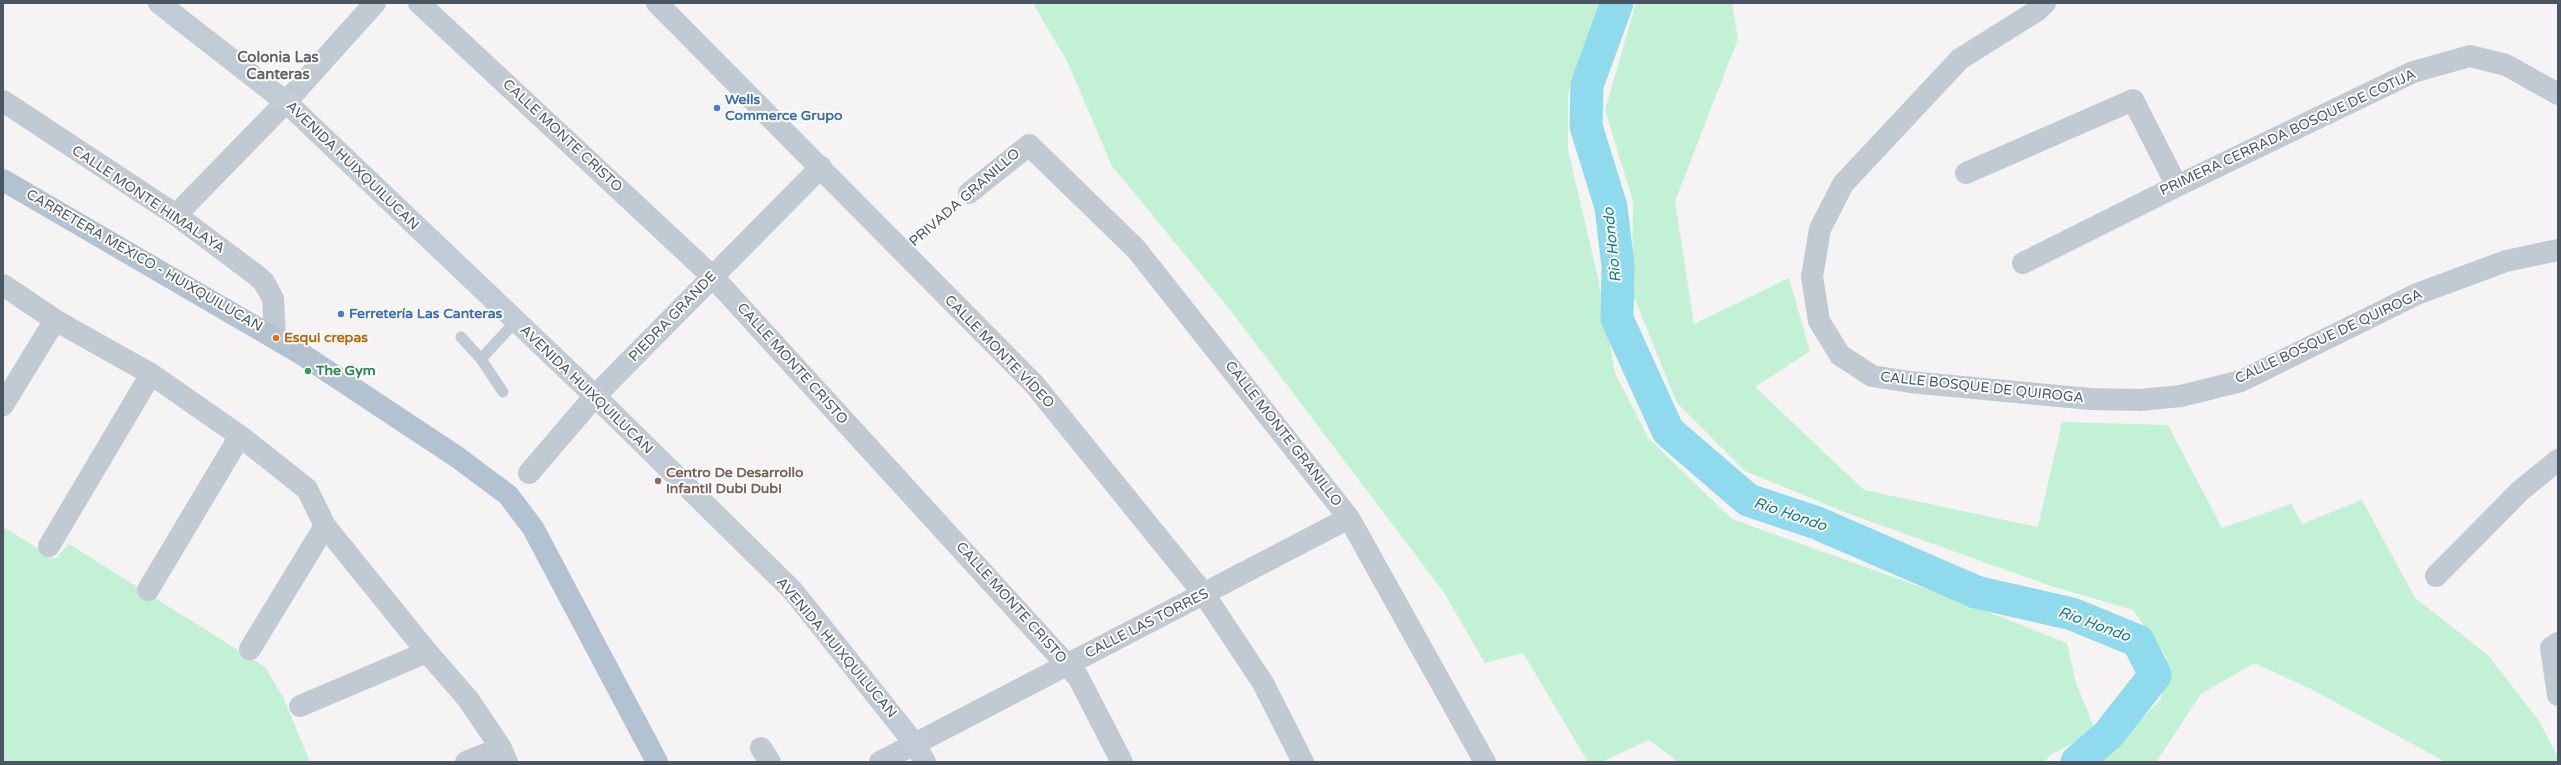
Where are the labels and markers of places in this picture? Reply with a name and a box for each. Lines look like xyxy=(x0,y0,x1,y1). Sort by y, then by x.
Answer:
place label: Wells Commerce Grupo xyxy=(725,92,843,124)
marker: Wells Commerce Grupo xyxy=(712,103,722,113)
place label: Ferretería Las Canteras xyxy=(349,306,502,322)
marker: Ferretería Las Canteras xyxy=(336,309,346,319)
place label: Esqui crepas xyxy=(284,330,368,346)
marker: Esqui crepas xyxy=(271,333,281,343)
place label: The Gym xyxy=(316,363,375,379)
marker: The Gym xyxy=(303,366,313,376)
place label: Centro De Desarrollo Infantil Dubi Dubi xyxy=(666,465,804,498)
marker: Centro De Desarrollo Infantil Dubi Dubi xyxy=(653,476,663,486)

